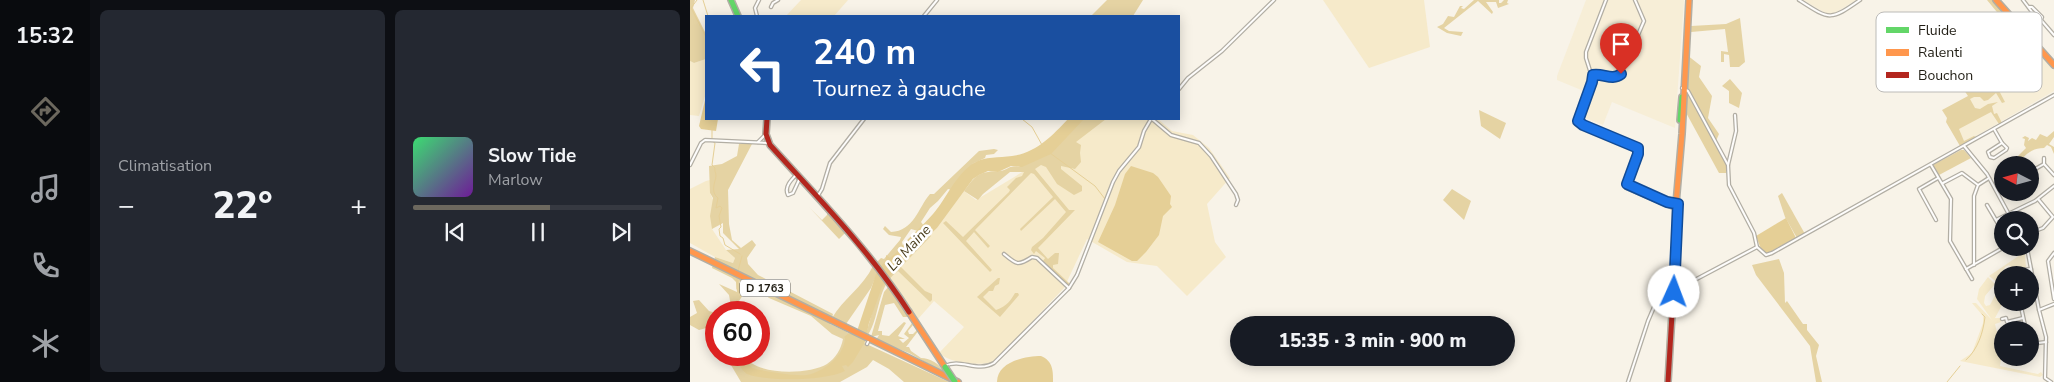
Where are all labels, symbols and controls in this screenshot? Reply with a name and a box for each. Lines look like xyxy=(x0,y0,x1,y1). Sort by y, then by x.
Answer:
legend xyxy=(1876,12,2042,92)
text: 15:32 xyxy=(16,21,74,51)
text: Fluide xyxy=(1918,21,1957,40)
pin xyxy=(1600,23,1642,74)
text: 240 m xyxy=(813,29,916,76)
icon: arrive xyxy=(1607,30,1635,58)
icon: left xyxy=(730,35,795,100)
text: Ralenti xyxy=(1918,43,1962,62)
text: Bouchon xyxy=(1918,66,1973,85)
text: Tournez à gauche xyxy=(813,74,986,104)
icon: directions xyxy=(28,94,63,129)
text: Slow Tide xyxy=(488,143,576,169)
text: Climatisation xyxy=(118,155,212,177)
north arrow xyxy=(1994,156,2039,201)
map controls xyxy=(1994,156,2039,366)
text: Marlow xyxy=(488,169,543,191)
icon: music xyxy=(28,171,63,206)
text: 22° xyxy=(212,180,273,231)
text: − xyxy=(118,187,135,225)
text: + xyxy=(350,187,367,225)
button: search xyxy=(1994,211,2039,256)
icon: previous xyxy=(441,218,469,246)
icon: pause xyxy=(524,218,552,246)
icon: next xyxy=(607,218,635,246)
water label: La Maine xyxy=(883,220,936,275)
icon: phone xyxy=(28,248,63,283)
position arrow xyxy=(1647,265,1699,317)
button: + xyxy=(1994,266,2039,311)
road number: D 1763 xyxy=(740,280,790,296)
speed limit sign: 60 xyxy=(705,301,770,366)
button: − xyxy=(1994,321,2039,366)
icon: climate xyxy=(28,326,63,361)
text: 15:35 · 3 min · 900 m xyxy=(1279,328,1466,354)

